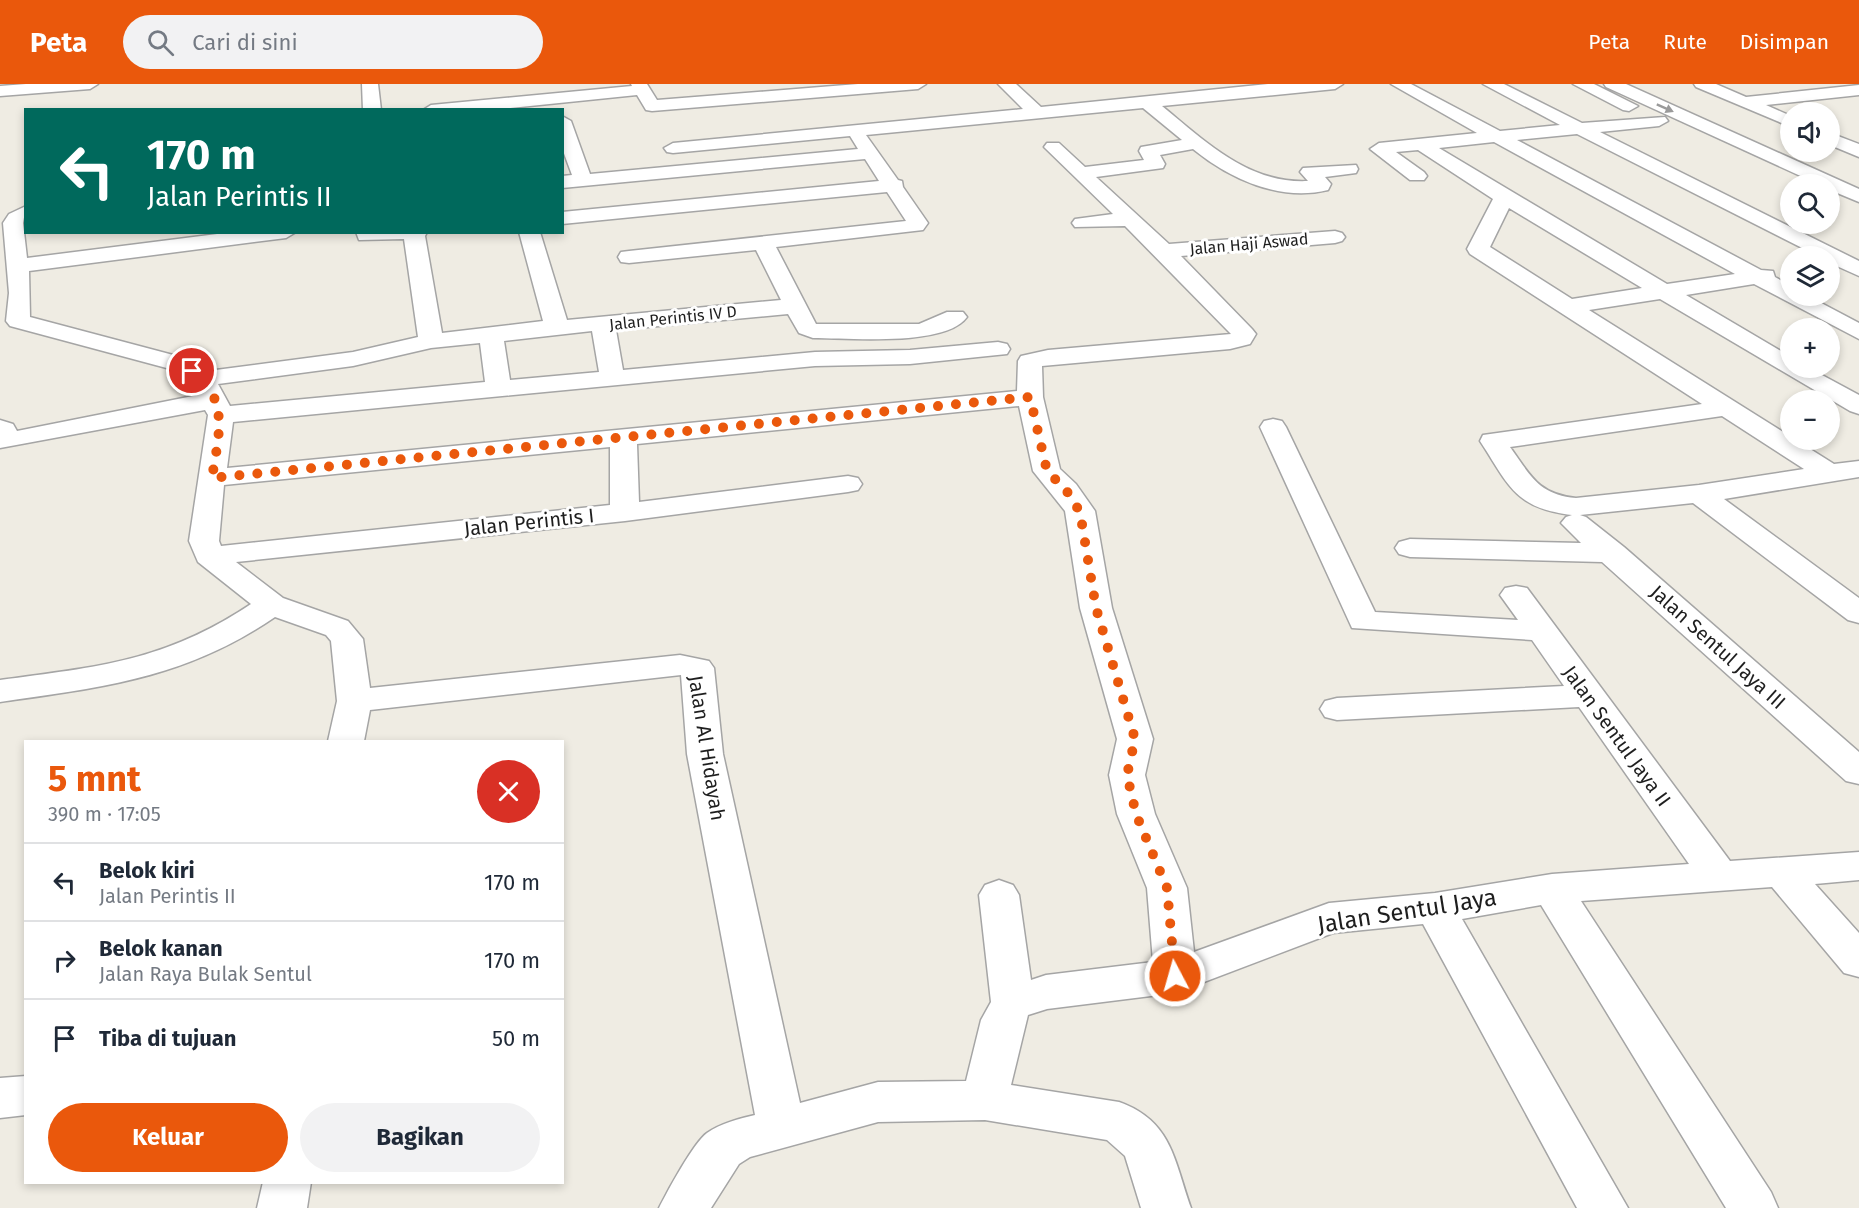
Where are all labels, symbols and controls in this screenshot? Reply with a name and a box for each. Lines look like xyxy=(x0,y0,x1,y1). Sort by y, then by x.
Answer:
search box xyxy=(123,15,543,69)
text: Peta xyxy=(30,26,87,59)
icon: search xyxy=(144,26,177,59)
text: Cari di sini xyxy=(192,29,298,56)
text: Peta xyxy=(1588,29,1630,55)
text: Rute xyxy=(1663,29,1707,55)
text: Disimpan xyxy=(1740,29,1829,55)
map controls xyxy=(1780,102,1840,450)
button: sound xyxy=(1780,102,1840,162)
one-way arrow xyxy=(1656,104,1674,113)
text: 170 m xyxy=(147,130,256,180)
icon: left xyxy=(48,132,126,210)
button: search xyxy=(1780,174,1840,234)
text: Jalan Perintis II xyxy=(147,181,332,213)
street label: Jalan Haji Aswad xyxy=(1189,229,1309,259)
button: layers xyxy=(1780,246,1840,306)
street label: Jalan Perintis IV D xyxy=(608,302,738,334)
button: + xyxy=(1780,318,1840,378)
pin xyxy=(166,345,217,396)
icon: arrive xyxy=(175,354,208,387)
button: − xyxy=(1780,390,1840,450)
street label: Jalan Perintis I xyxy=(463,503,595,541)
street label: Jalan Sentul Jaya III xyxy=(1645,580,1791,714)
street label: Jalan Sentul Jaya II xyxy=(1558,661,1676,811)
street label: Jalan Al Hidayah xyxy=(684,674,730,822)
text: 5 mnt xyxy=(48,757,141,801)
button: close xyxy=(477,760,540,823)
text: 390 m · 17:05 xyxy=(48,802,161,826)
text: Belok kiri xyxy=(99,857,195,884)
icon: left xyxy=(48,866,81,899)
text: 170 m xyxy=(484,869,540,896)
street label: Jalan Sentul Jaya xyxy=(1315,883,1499,939)
text: Jalan Perintis II xyxy=(99,884,236,908)
text: Belok kanan xyxy=(99,935,223,962)
icon: right xyxy=(48,944,81,977)
position arrow xyxy=(1143,944,1207,1008)
text: 170 m xyxy=(484,947,540,974)
text: Jalan Raya Bulak Sentul xyxy=(99,962,312,986)
icon: arrive xyxy=(48,1022,81,1055)
text: Tiba di tujuan xyxy=(99,1025,236,1052)
text: 50 m xyxy=(492,1025,540,1052)
button: Keluar xyxy=(48,1103,288,1172)
button: Bagikan xyxy=(300,1103,540,1172)

